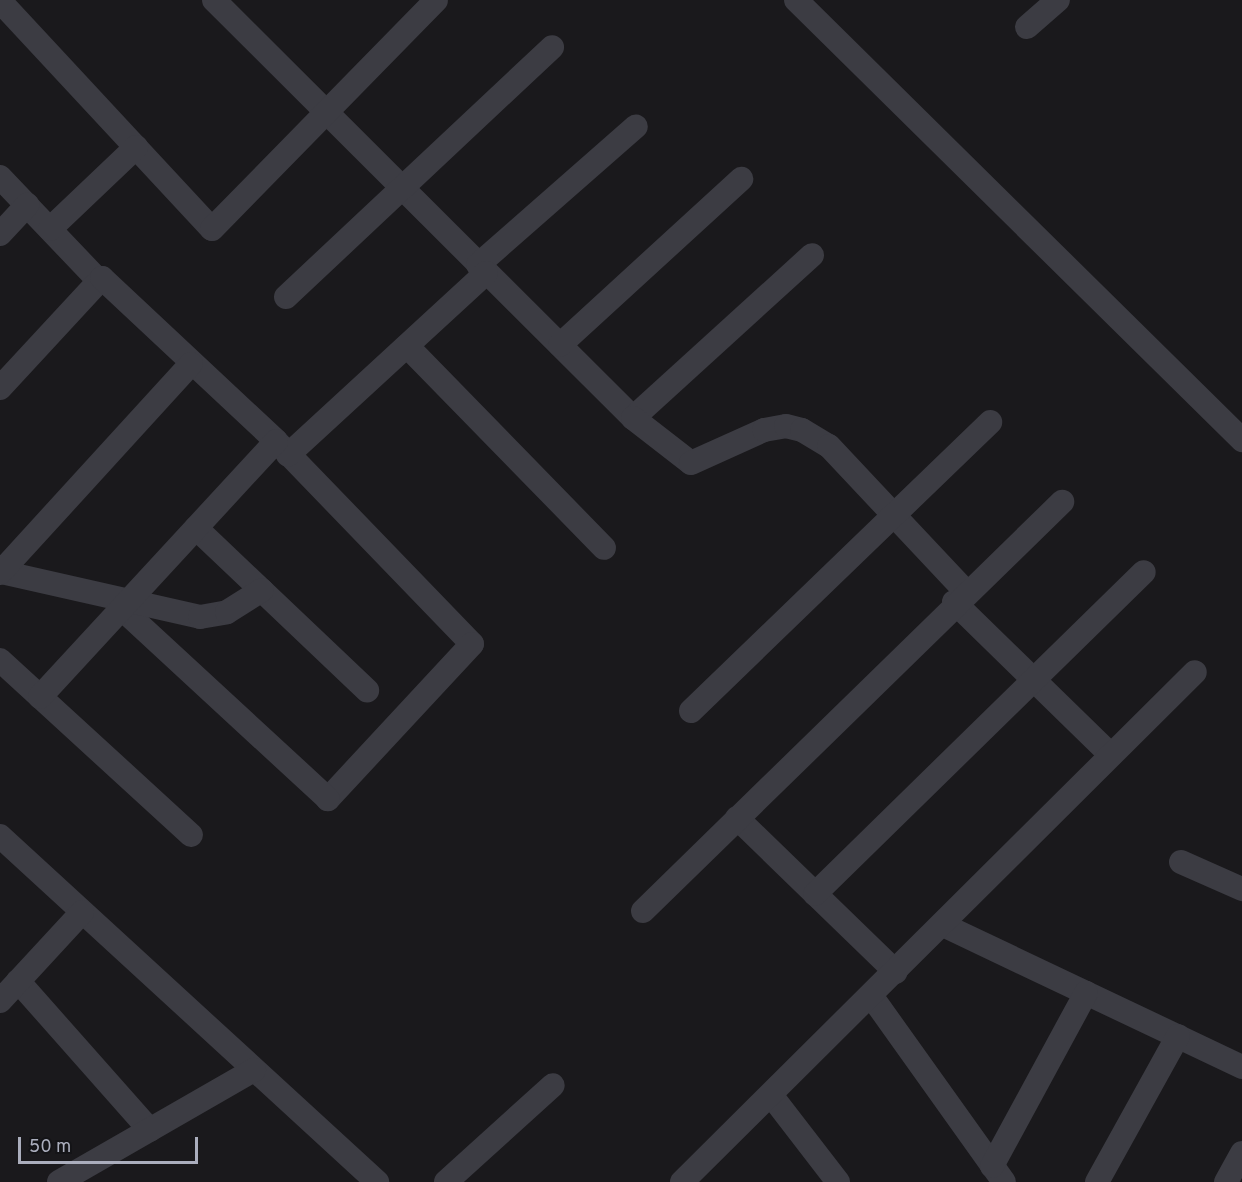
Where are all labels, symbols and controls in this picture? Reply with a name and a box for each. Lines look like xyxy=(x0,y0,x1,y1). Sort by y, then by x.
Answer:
scale bar xyxy=(21,1125,201,1163)
text: 50 m xyxy=(29,1136,71,1159)

